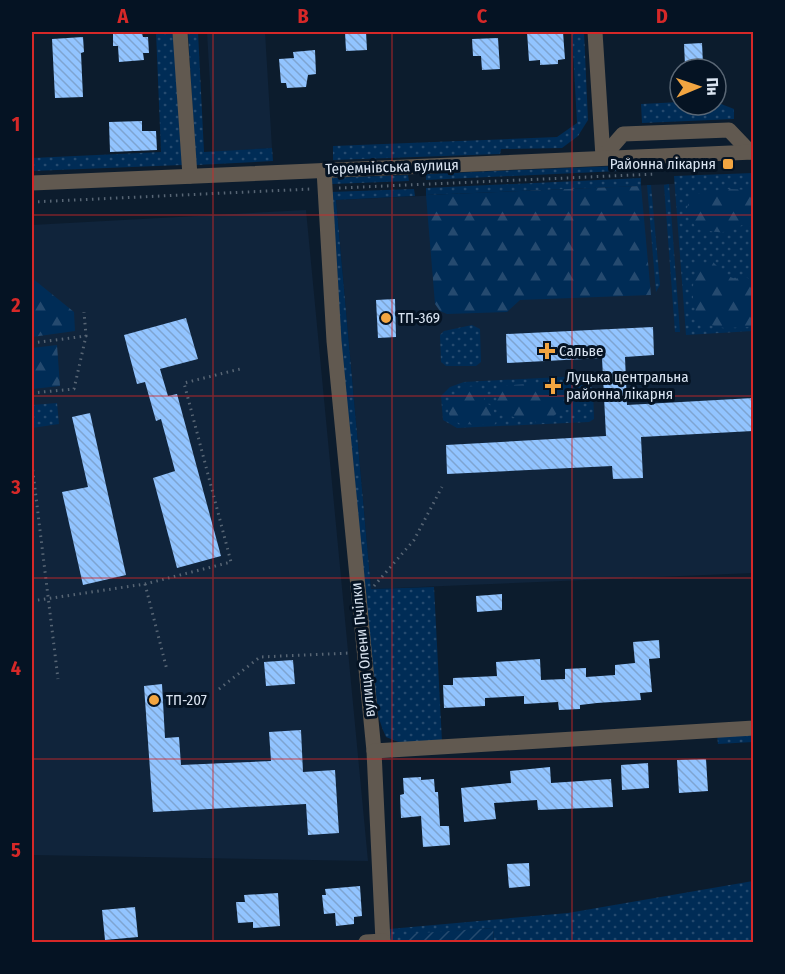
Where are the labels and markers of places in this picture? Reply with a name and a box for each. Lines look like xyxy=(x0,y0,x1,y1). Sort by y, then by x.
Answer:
place label: Районна лікарня xyxy=(610,155,716,173)
marker: Районна лікарня xyxy=(721,157,735,171)
place label: ТП-369 xyxy=(398,309,440,327)
marker: ТП-369 xyxy=(379,311,393,325)
place label: Сальве xyxy=(559,342,603,360)
marker: Сальве xyxy=(540,344,554,358)
place label: Луцька центральна районна лікарня xyxy=(566,368,689,403)
marker: Луцька центральна районна лікарня xyxy=(544,377,562,395)
place label: ТП-207 xyxy=(166,691,207,709)
marker: ТП-207 xyxy=(147,693,161,707)

